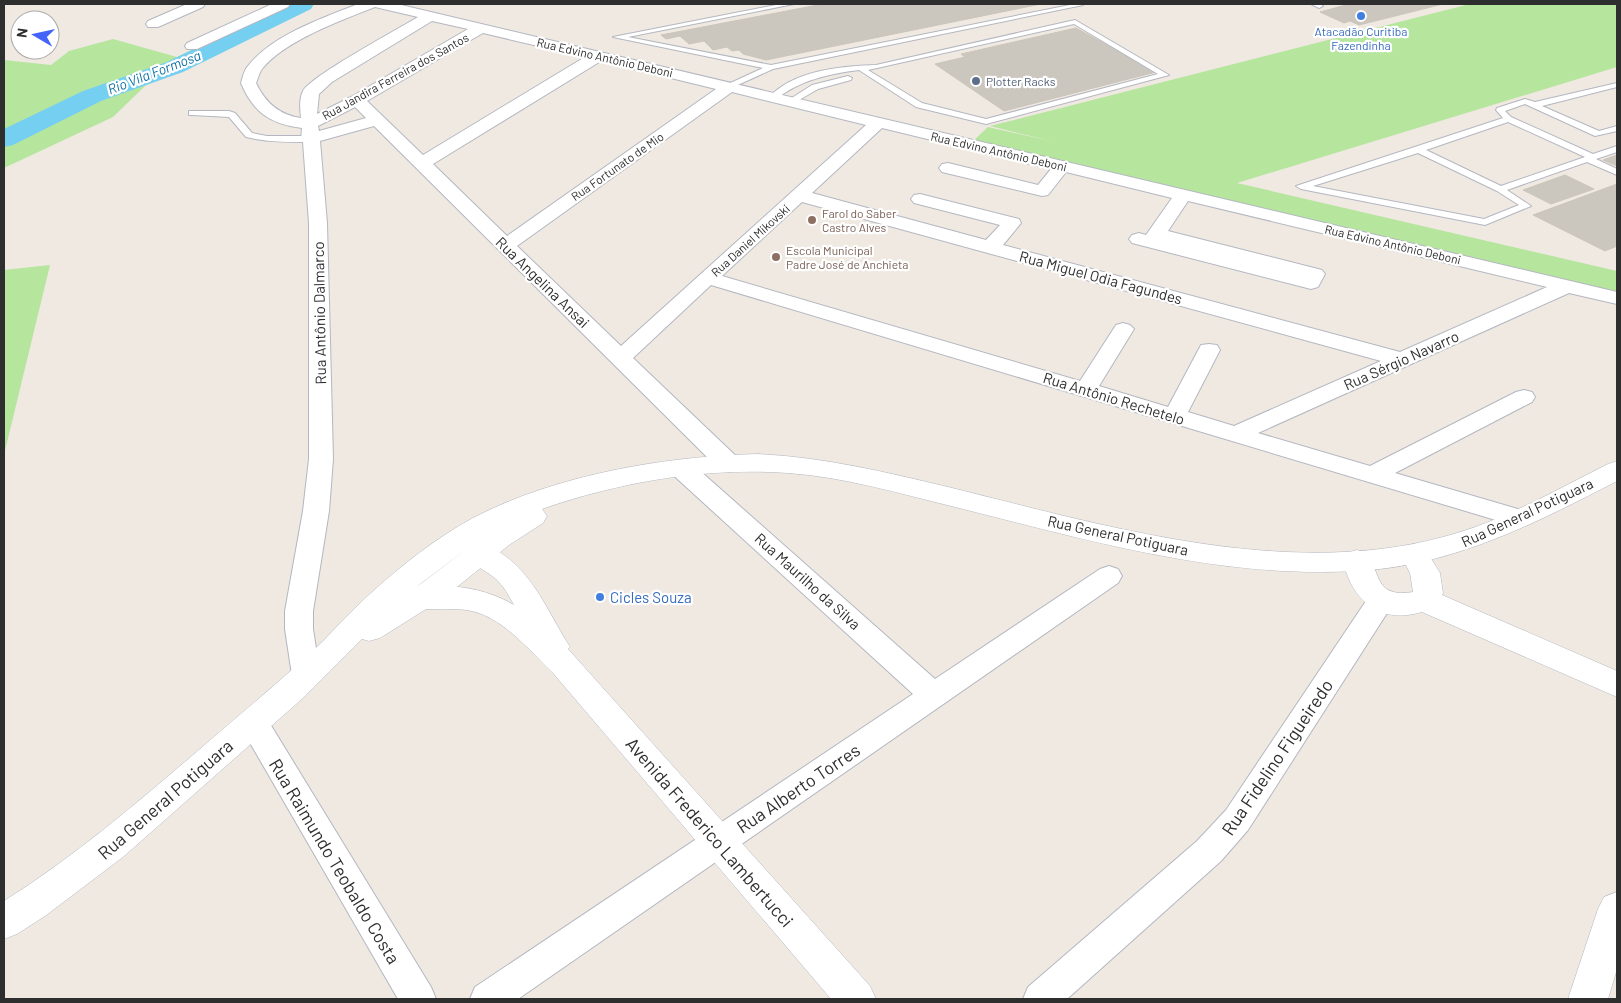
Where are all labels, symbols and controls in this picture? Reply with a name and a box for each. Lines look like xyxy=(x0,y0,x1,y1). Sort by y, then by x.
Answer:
north arrow xyxy=(10,10,60,60)
marker: Atacadão Curitiba Fazendinha xyxy=(1355,10,1367,22)
place label: Atacadão Curitiba Fazendinha xyxy=(1315,24,1407,52)
text: N xyxy=(13,27,31,39)
street label: Rua Jandira Ferreira dos Santos xyxy=(319,30,471,122)
street label: Rua Edvino Antônio Deboni xyxy=(536,34,674,80)
water label: Rio Vila Formosa xyxy=(105,46,203,98)
place label: Plotter Racks xyxy=(986,74,1056,88)
marker: Plotter Racks xyxy=(970,75,982,87)
street label: Rua Edvino Antônio Deboni xyxy=(930,128,1068,174)
street label: Rua Fortunato de Mio xyxy=(568,129,666,203)
street label: Rua Daniel Mikovski xyxy=(708,201,792,279)
place label: Farol do Saber Castro Alves xyxy=(822,206,897,234)
marker: Farol do Saber Castro Alves xyxy=(806,214,818,226)
street label: Rua Edvino Antônio Deboni xyxy=(1324,221,1462,267)
street label: Rua Angelina Ansai xyxy=(492,233,594,331)
street label: Rua Antônio Dalmarco xyxy=(309,241,329,385)
place label: Escola Municipal Padre José de Anchieta xyxy=(786,243,909,271)
street label: Rua Miguel Odia Fagundes xyxy=(1018,247,1184,307)
marker: Escola Municipal Padre José de Anchieta xyxy=(770,251,782,263)
street label: Rua Sérgio Navarro xyxy=(1341,326,1461,394)
street label: Rua Antônio Rechetelo xyxy=(1041,368,1187,428)
street label: Rua General Potiguara xyxy=(1458,474,1596,550)
street label: Rua General Potiguara xyxy=(1046,511,1190,559)
street label: Rua Maurilho da Silva xyxy=(752,529,864,633)
place label: Cicles Souza xyxy=(610,588,692,606)
marker: Cicles Souza xyxy=(594,591,606,603)
street label: Rua Fidelino Figueiredo xyxy=(1217,675,1337,839)
street label: Avenida Frederico Lambertucci xyxy=(622,733,798,931)
street label: Rua General Potiguara xyxy=(93,734,237,864)
street label: Rua Alberto Torres xyxy=(732,739,864,837)
street label: Rua Raimundo Teobaldo Costa xyxy=(265,754,405,968)

